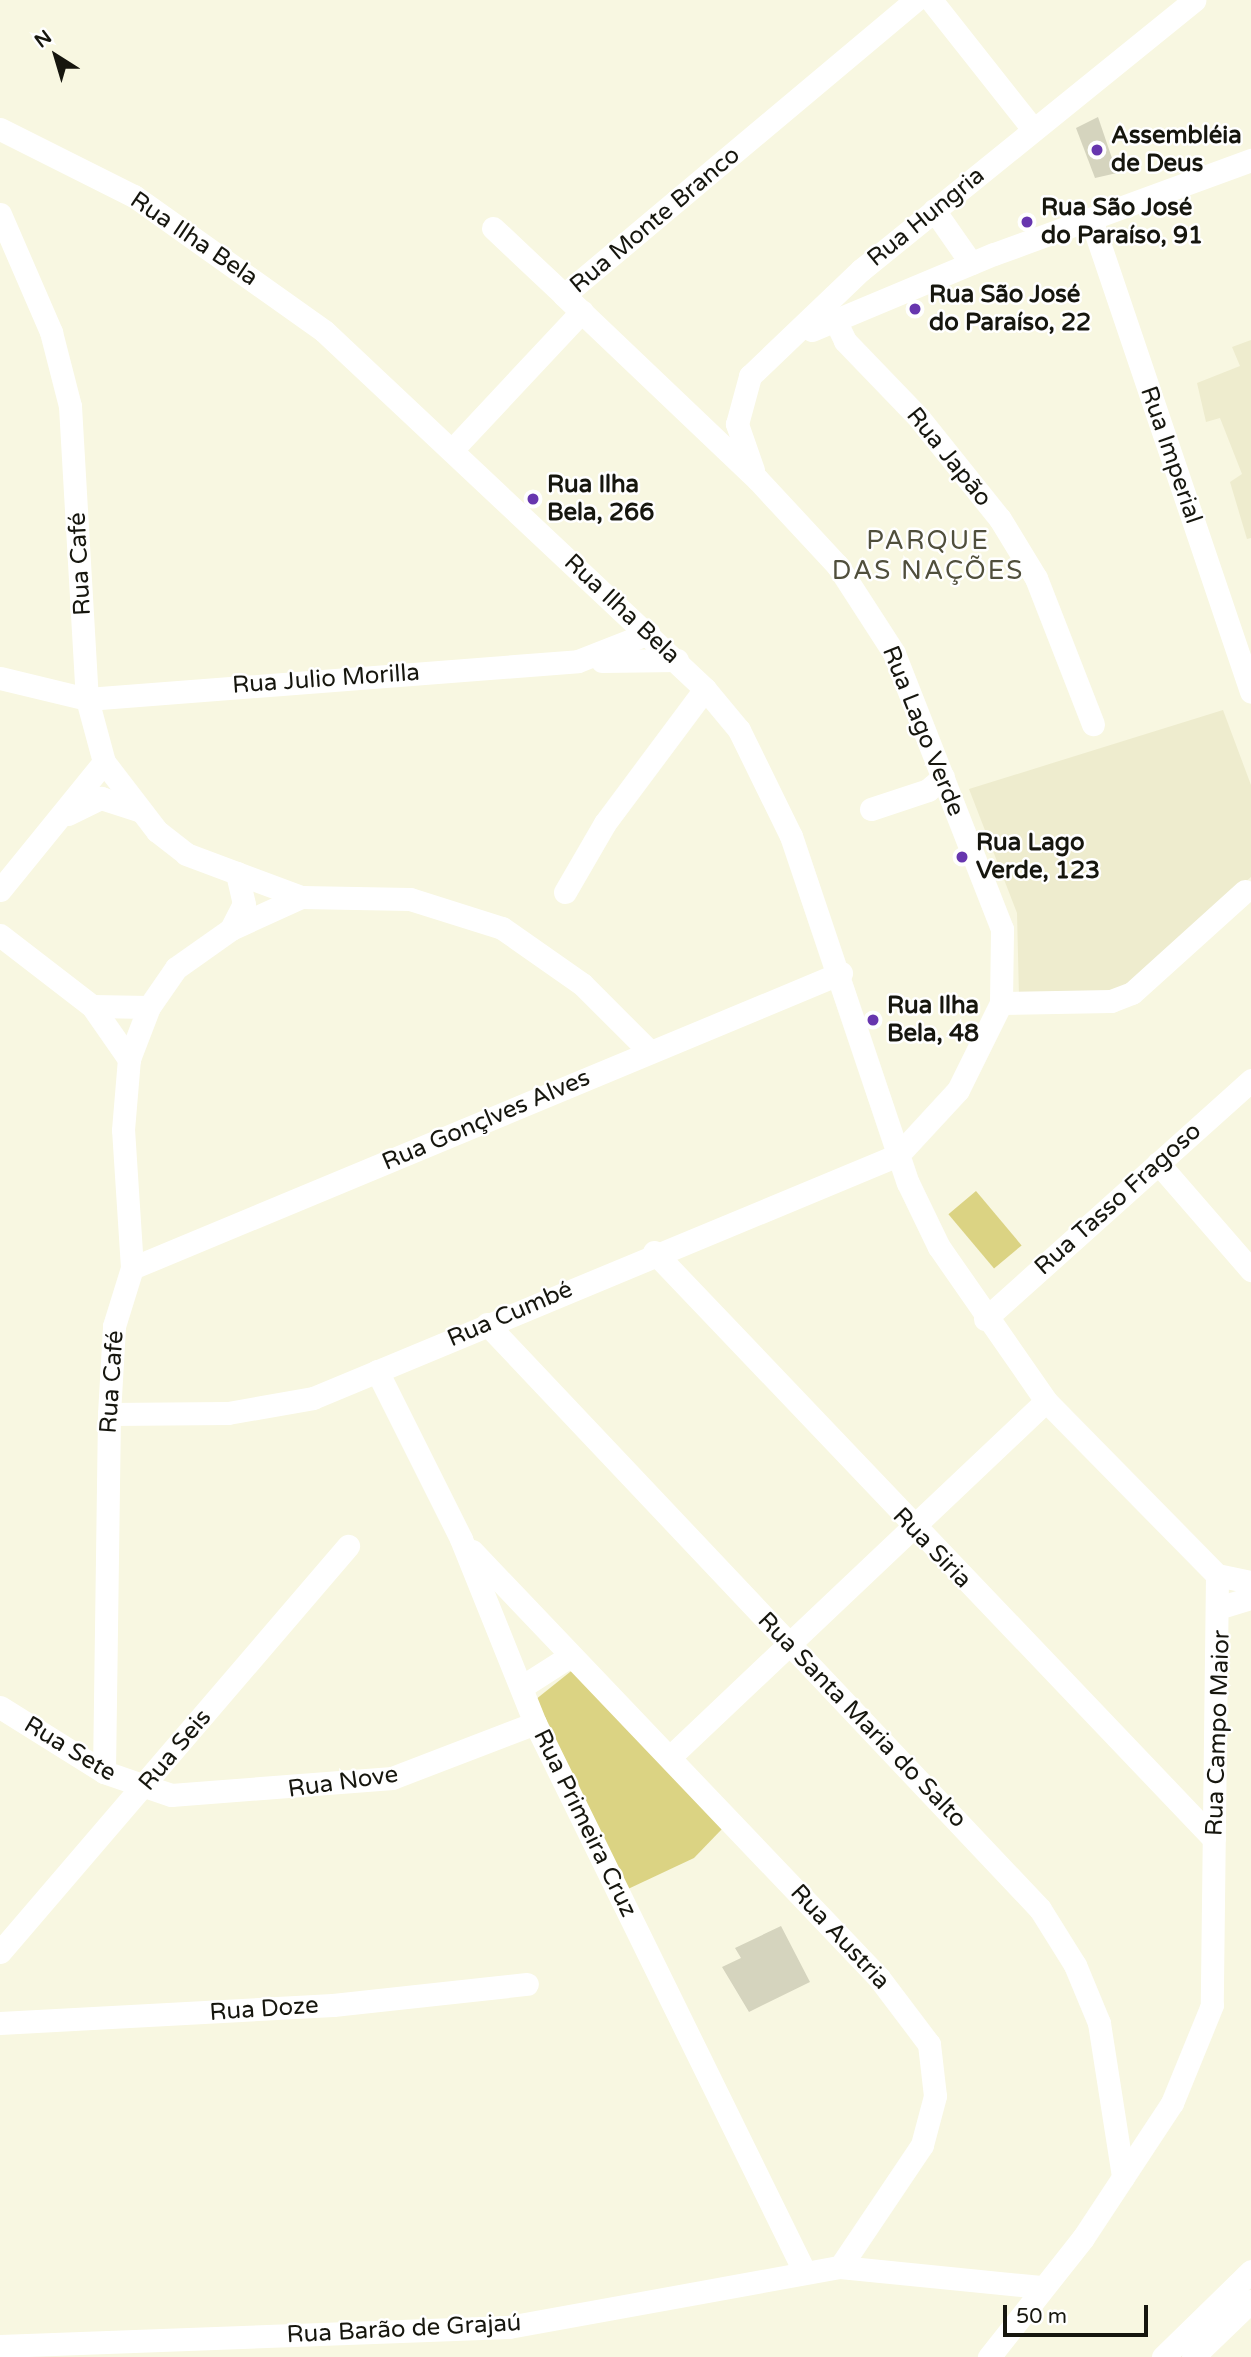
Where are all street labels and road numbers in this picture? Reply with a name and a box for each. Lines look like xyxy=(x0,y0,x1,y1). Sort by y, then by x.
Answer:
street label: Rua Monte Branco xyxy=(564,140,746,300)
street label: Rua Hungria xyxy=(862,161,990,273)
street label: Rua Ilha Bela xyxy=(125,186,263,292)
street label: Rua Imperial xyxy=(1134,383,1208,527)
street label: Rua Japão xyxy=(900,402,998,512)
street label: Rua Café xyxy=(63,512,97,616)
street label: Rua Ilha Bela xyxy=(558,548,686,670)
street label: Rua Lago Verde xyxy=(876,642,970,820)
street label: Rua Julio Morilla xyxy=(231,658,421,700)
street label: Rua Gonçlves Alves xyxy=(378,1063,594,1177)
street label: Rua Tasso Fragoso xyxy=(1029,1117,1207,1281)
street label: Rua Cumbé xyxy=(443,1275,577,1353)
street label: Rua Café xyxy=(94,1329,130,1435)
street label: Rua Siria xyxy=(887,1502,977,1594)
street label: Rua Santa Maria do Salto xyxy=(752,1606,972,1834)
street label: Rua Campo Maior xyxy=(1200,1630,1236,1836)
street label: Rua Seis xyxy=(133,1703,217,1797)
street label: Rua Sete xyxy=(19,1710,121,1788)
street label: Rua Primeira Cruz xyxy=(527,1724,643,1922)
street label: Rua Nove xyxy=(286,1760,400,1804)
street label: Rua Austria xyxy=(784,1879,896,1995)
street label: Rua Doze xyxy=(209,1991,319,2027)
street label: Rua Barão de Grajaú xyxy=(286,2308,522,2350)

